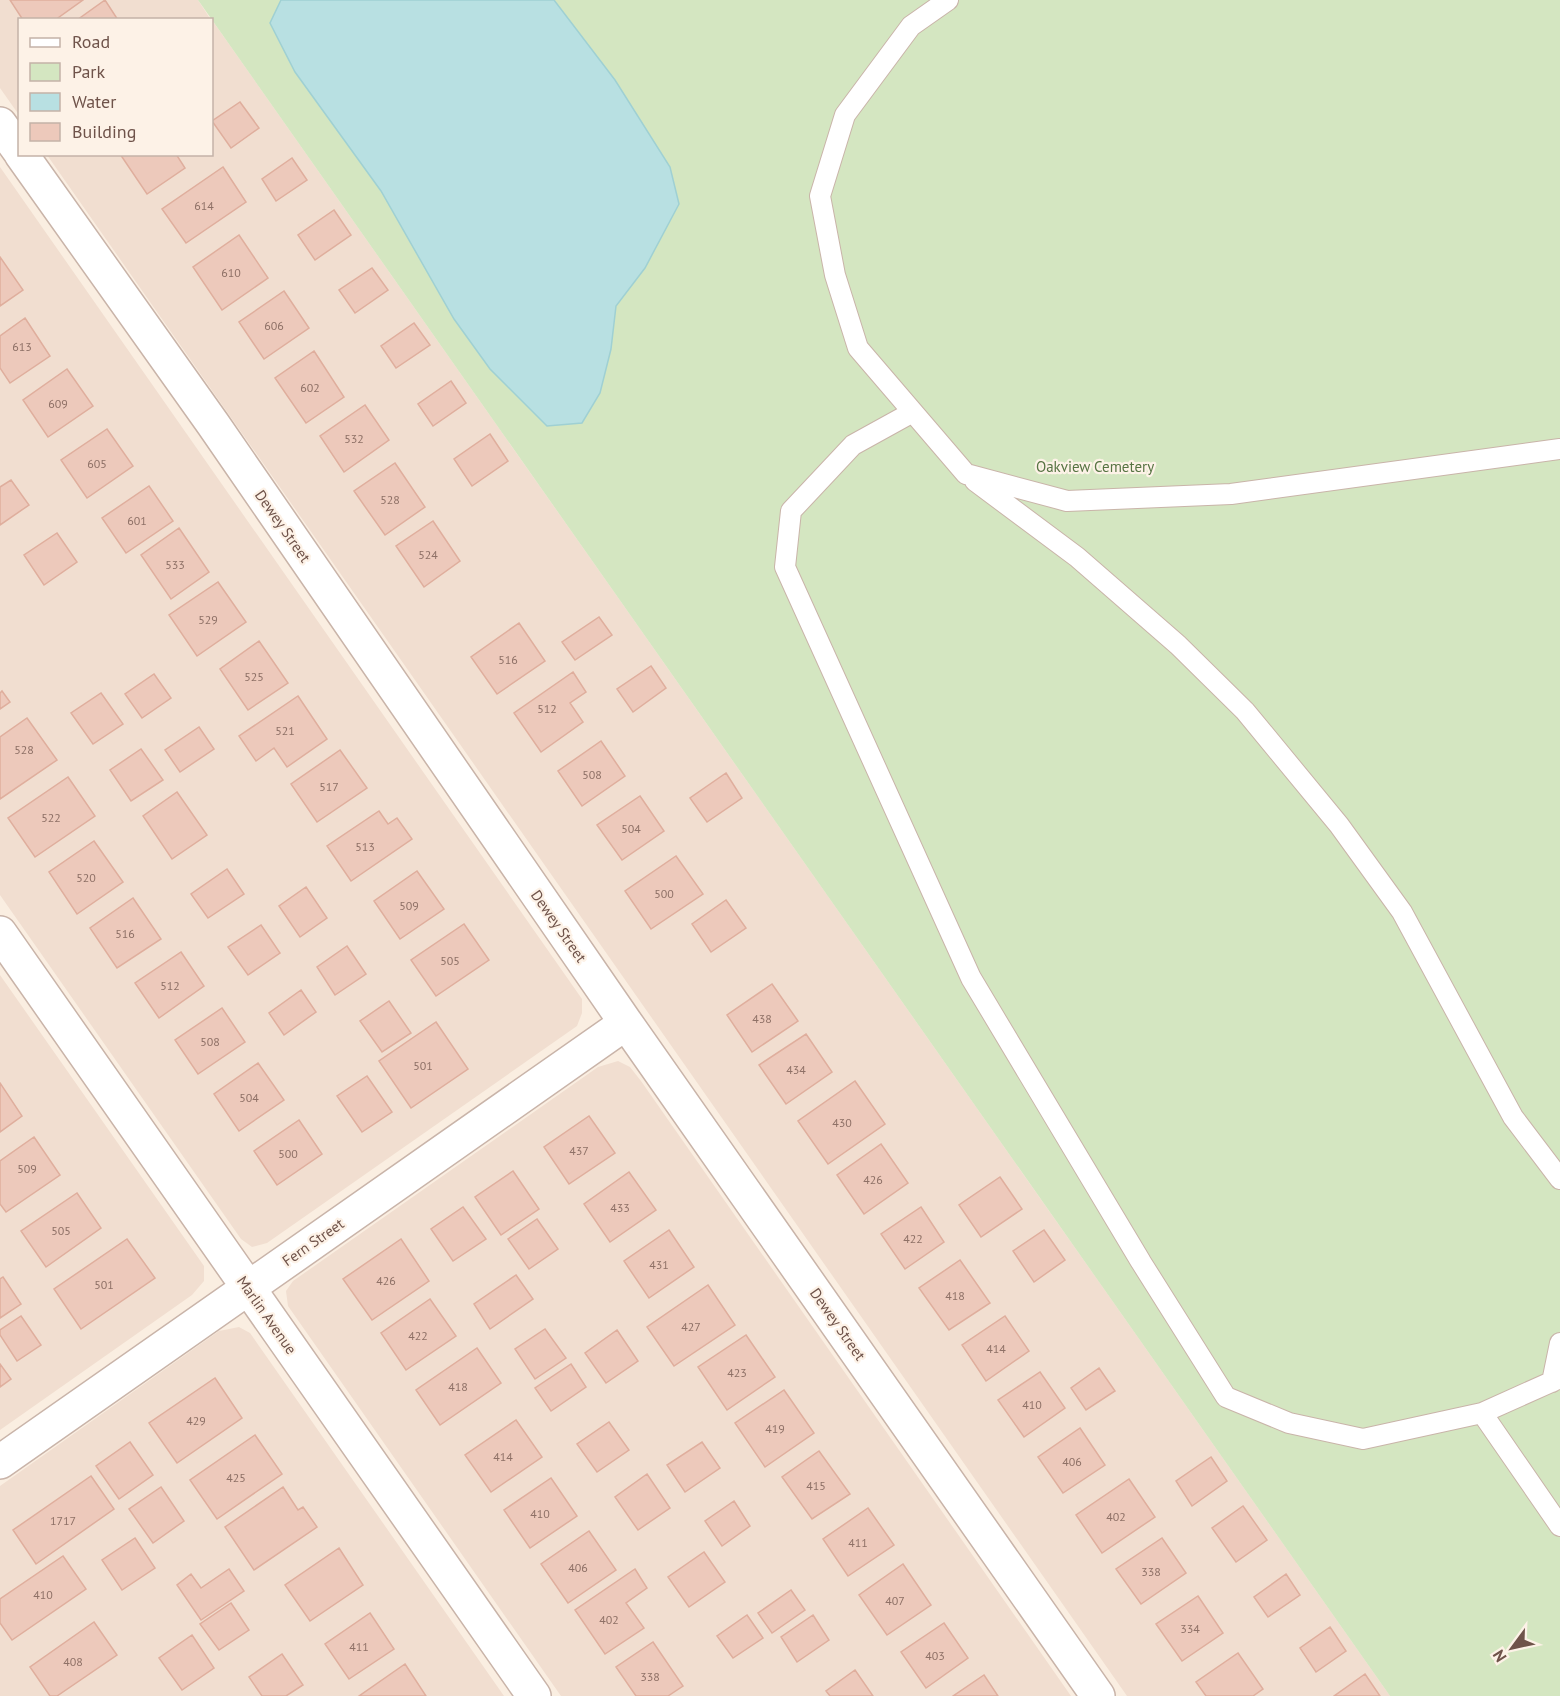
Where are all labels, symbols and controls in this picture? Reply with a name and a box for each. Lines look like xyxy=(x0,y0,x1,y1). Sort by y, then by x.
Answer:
legend xyxy=(18,18,213,156)
text: Road xyxy=(72,30,110,53)
text: Park xyxy=(72,60,105,83)
text: Water xyxy=(72,90,116,113)
text: Building xyxy=(72,120,136,143)
house number: 614 xyxy=(194,198,214,213)
house number: 610 xyxy=(221,265,241,280)
house number: 606 xyxy=(264,318,284,333)
house number: 613 xyxy=(12,339,32,354)
house number: 602 xyxy=(300,380,320,395)
house number: 609 xyxy=(48,396,68,411)
house number: 532 xyxy=(344,431,364,446)
house number: 605 xyxy=(87,456,107,471)
park label: Oakview Cemetery xyxy=(1036,457,1154,476)
street label: Dewey Street xyxy=(251,486,315,566)
house number: 528 xyxy=(380,492,400,507)
house number: 601 xyxy=(127,513,147,528)
house number: 524 xyxy=(418,547,438,562)
house number: 533 xyxy=(165,557,185,572)
house number: 529 xyxy=(198,612,218,627)
house number: 516 xyxy=(498,652,518,667)
house number: 525 xyxy=(244,669,264,684)
house number: 512 xyxy=(537,701,557,716)
house number: 521 xyxy=(275,723,295,738)
house number: 528 xyxy=(14,742,34,757)
house number: 508 xyxy=(582,767,602,782)
house number: 517 xyxy=(319,779,339,794)
house number: 522 xyxy=(41,810,61,825)
house number: 504 xyxy=(621,821,641,836)
house number: 513 xyxy=(355,839,375,854)
house number: 520 xyxy=(76,870,96,885)
street label: Dewey Street xyxy=(527,886,591,966)
house number: 500 xyxy=(654,886,674,901)
house number: 509 xyxy=(399,898,419,913)
house number: 516 xyxy=(115,926,135,941)
house number: 505 xyxy=(440,953,460,968)
house number: 512 xyxy=(160,978,180,993)
house number: 438 xyxy=(752,1011,772,1026)
house number: 508 xyxy=(200,1034,220,1049)
house number: 501 xyxy=(413,1058,433,1073)
house number: 434 xyxy=(786,1062,806,1077)
house number: 504 xyxy=(239,1090,259,1105)
house number: 430 xyxy=(832,1115,852,1130)
house number: 437 xyxy=(569,1143,589,1158)
house number: 500 xyxy=(278,1146,298,1161)
house number: 509 xyxy=(17,1161,37,1176)
house number: 426 xyxy=(863,1172,883,1187)
house number: 433 xyxy=(610,1200,630,1215)
street label: Fern Street xyxy=(278,1214,348,1270)
house number: 505 xyxy=(51,1223,71,1238)
house number: 422 xyxy=(903,1231,923,1246)
house number: 431 xyxy=(649,1257,669,1272)
street label: Marlin Avenue xyxy=(233,1272,301,1358)
house number: 426 xyxy=(376,1273,396,1288)
house number: 501 xyxy=(94,1277,114,1292)
street label: Dewey Street xyxy=(806,1284,870,1364)
house number: 418 xyxy=(945,1288,965,1303)
house number: 427 xyxy=(681,1319,701,1334)
house number: 422 xyxy=(408,1328,428,1343)
house number: 414 xyxy=(986,1341,1006,1356)
house number: 423 xyxy=(727,1365,747,1380)
house number: 418 xyxy=(448,1379,468,1394)
house number: 410 xyxy=(1022,1397,1042,1412)
house number: 429 xyxy=(186,1413,206,1428)
house number: 419 xyxy=(765,1421,785,1436)
house number: 414 xyxy=(493,1449,513,1464)
house number: 406 xyxy=(1062,1454,1082,1469)
house number: 425 xyxy=(226,1470,246,1485)
house number: 415 xyxy=(806,1478,826,1493)
house number: 410 xyxy=(530,1506,550,1521)
house number: 402 xyxy=(1106,1509,1126,1524)
house number: 1717 xyxy=(50,1513,76,1528)
house number: 411 xyxy=(848,1535,868,1550)
house number: 406 xyxy=(568,1560,588,1575)
house number: 338 xyxy=(1141,1564,1161,1579)
house number: 410 xyxy=(33,1587,53,1602)
house number: 407 xyxy=(885,1593,905,1608)
house number: 402 xyxy=(599,1612,619,1627)
north arrow xyxy=(1482,1618,1542,1678)
house number: 334 xyxy=(1180,1621,1200,1636)
house number: 411 xyxy=(349,1639,369,1654)
text: N xyxy=(1488,1646,1511,1666)
house number: 403 xyxy=(925,1648,945,1663)
house number: 408 xyxy=(63,1654,83,1669)
house number: 338 xyxy=(640,1669,660,1684)

